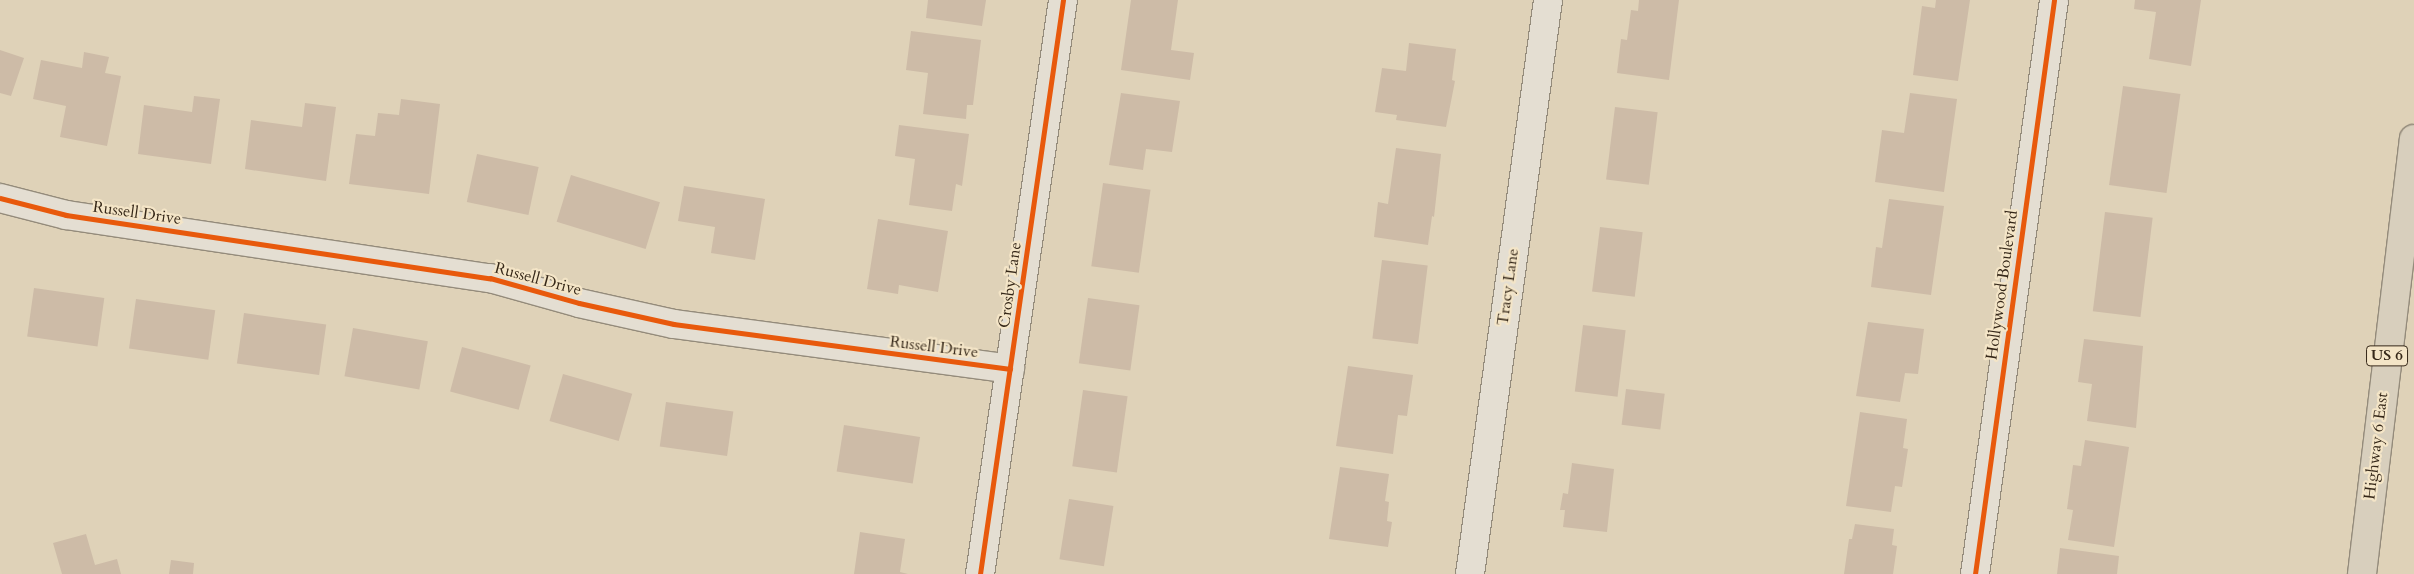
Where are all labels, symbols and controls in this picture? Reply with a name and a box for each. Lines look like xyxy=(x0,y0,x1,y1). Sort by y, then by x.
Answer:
street label: Russell Drive xyxy=(92,197,182,229)
street label: Hollywood Boulevard xyxy=(1982,209,2022,361)
street label: Crosby Lane xyxy=(994,241,1026,329)
street label: Tracy Lane xyxy=(1493,247,1523,327)
street label: Russell Drive xyxy=(493,258,583,300)
street label: Russell Drive xyxy=(889,332,979,362)
road number: US 6 xyxy=(2366,344,2408,368)
street label: Highway 6 East xyxy=(2360,391,2392,501)

